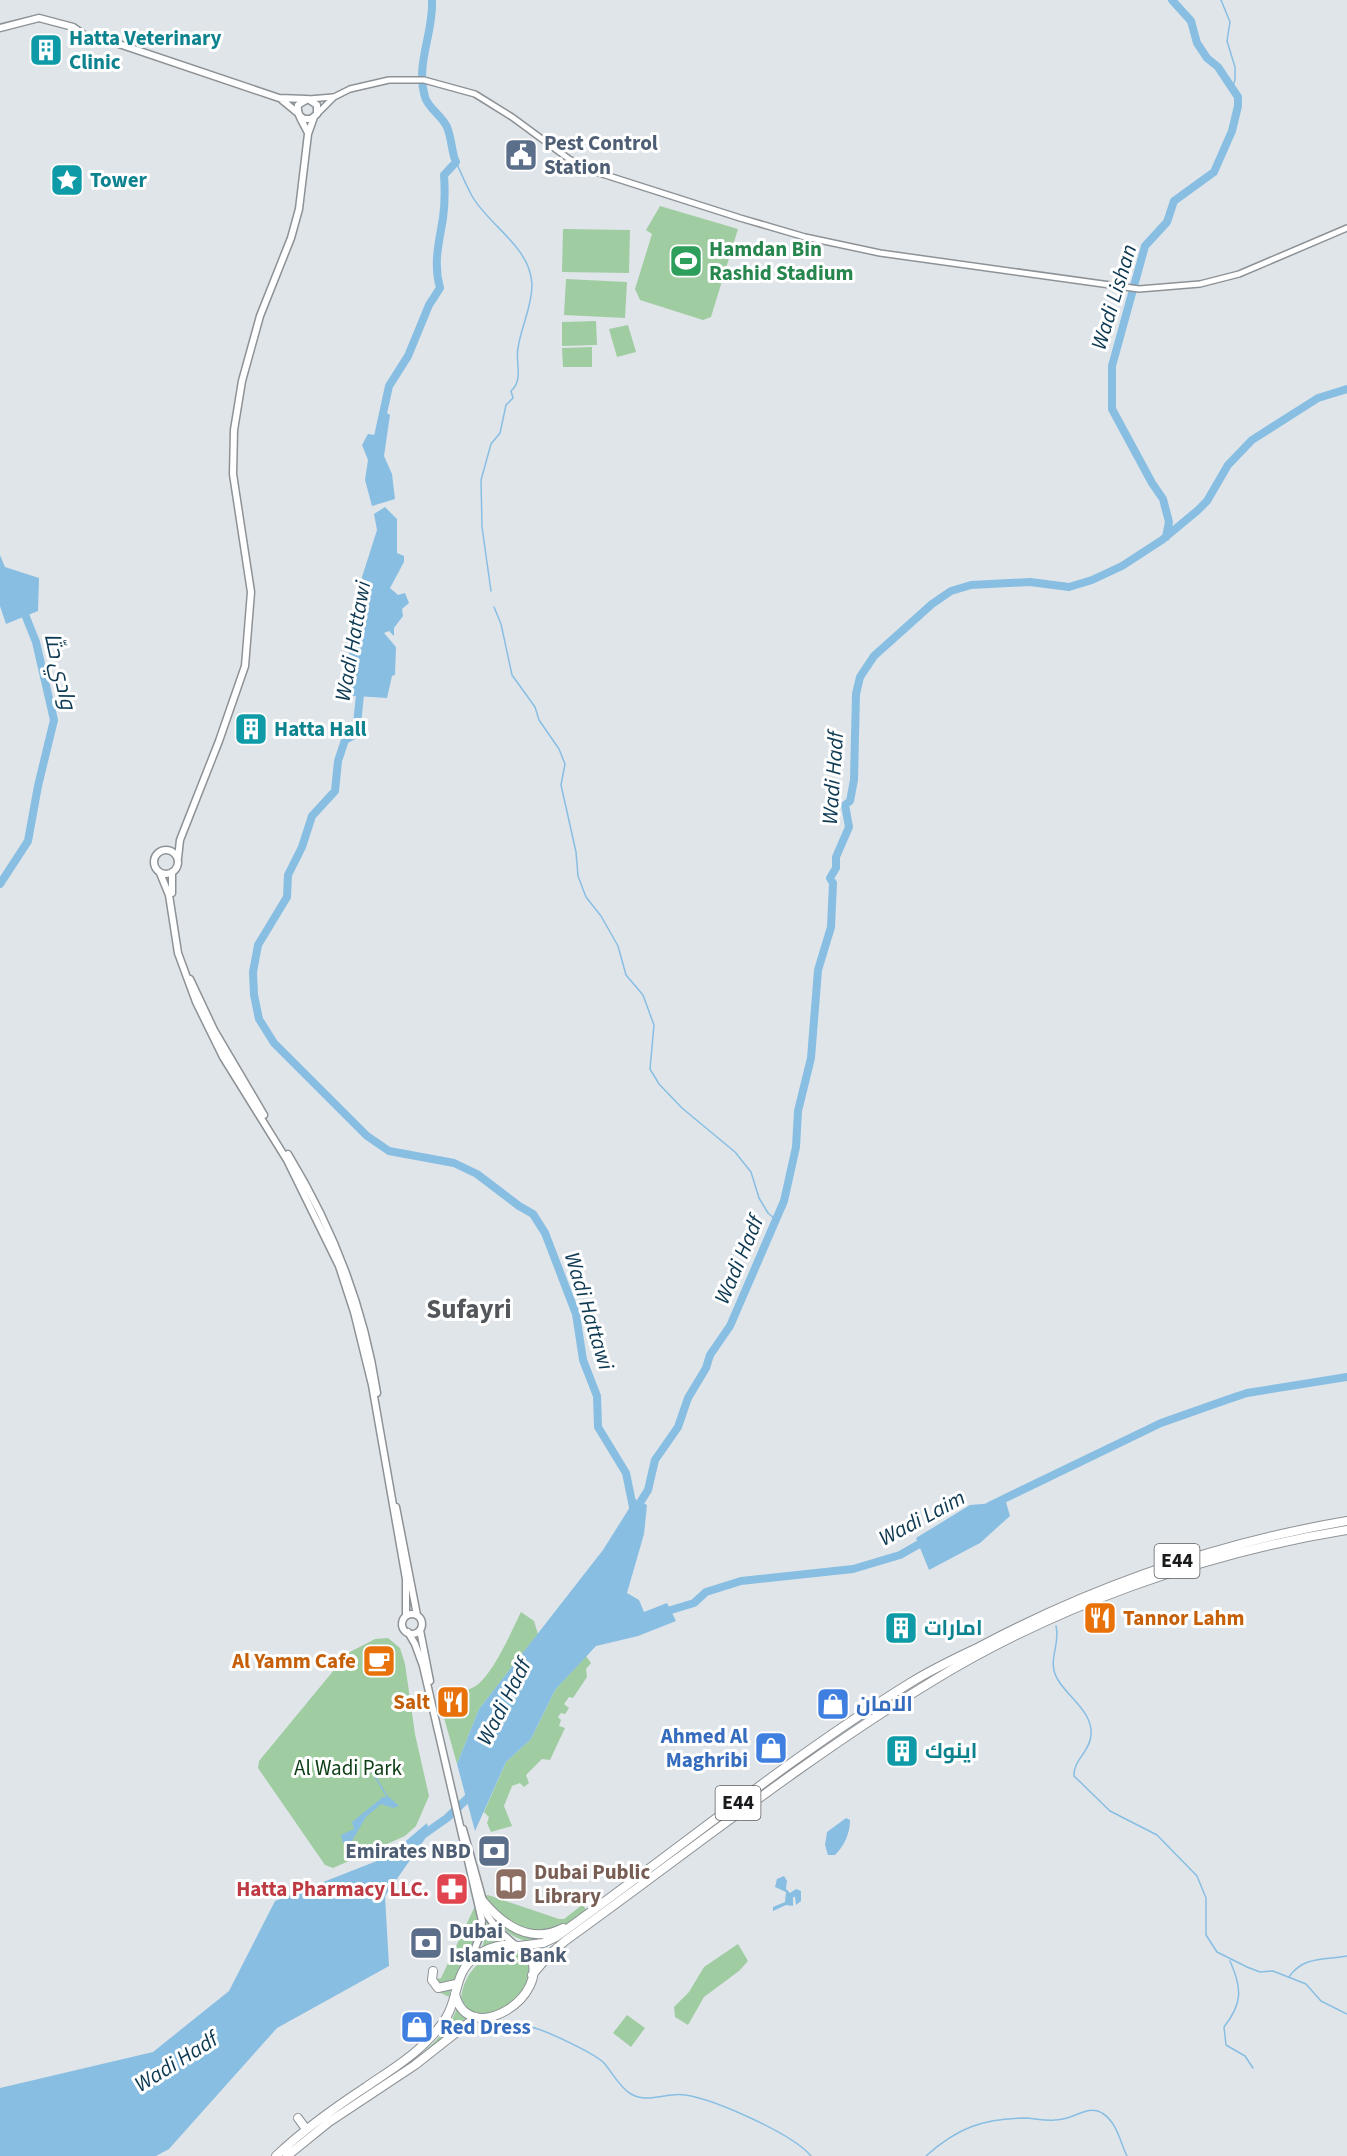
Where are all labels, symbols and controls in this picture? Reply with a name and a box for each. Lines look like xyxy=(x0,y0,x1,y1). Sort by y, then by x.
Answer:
place label: Hatta Veterinary Clinic xyxy=(69,23,222,77)
building icon: Hatta Veterinary Clinic xyxy=(28,32,64,68)
place label: Pest Control Station xyxy=(544,128,658,182)
public building icon: Pest Control Station xyxy=(503,137,539,173)
place icon: Tower xyxy=(49,162,85,198)
place label: Tower xyxy=(90,165,148,195)
place label: Hamdan Bin Rashid Stadium xyxy=(709,234,854,288)
water label: Wadi Lishan xyxy=(1083,240,1145,354)
sports icon: Hamdan Bin Rashid Stadium xyxy=(668,243,704,279)
water label: Wadi Hattawi xyxy=(327,578,379,704)
water label: وادي حتّا xyxy=(35,629,85,715)
building icon: Hatta Hall xyxy=(233,711,269,747)
place label: Hatta Hall xyxy=(274,714,367,744)
water label: Wadi Hadf xyxy=(814,728,852,826)
water label: Wadi Hadf xyxy=(706,1208,773,1309)
water label: Wadi Hattawi xyxy=(556,1248,622,1375)
district label: Sufayri xyxy=(426,1290,512,1329)
water label: Wadi Laim xyxy=(873,1482,971,1554)
road number: E44 xyxy=(1154,1544,1200,1578)
restaurant icon: Tannor Lahm xyxy=(1082,1600,1118,1636)
place label: Tannor Lahm xyxy=(1123,1603,1245,1633)
building icon: امارات xyxy=(883,1610,919,1646)
place label: امارات xyxy=(924,1613,983,1643)
cafe icon: Al Yamm Cafe xyxy=(361,1643,397,1679)
place label: Al Yamm Cafe xyxy=(231,1646,356,1676)
water label: Wadi Hadf xyxy=(469,1651,541,1751)
restaurant icon: Salt xyxy=(435,1684,471,1720)
shop icon: الامان xyxy=(815,1686,851,1722)
place label: Salt xyxy=(393,1687,430,1717)
place label: الامان xyxy=(856,1689,913,1719)
place label: Ahmed Al Maghribi xyxy=(660,1721,748,1775)
shop icon: Ahmed Al Maghribi xyxy=(753,1730,789,1766)
building icon: اينوك xyxy=(884,1733,920,1769)
place label: اينوك xyxy=(925,1736,977,1766)
park label: Al Wadi Park xyxy=(294,1753,403,1783)
road number: E44 xyxy=(716,1786,760,1820)
bank icon: Emirates NBD xyxy=(476,1833,512,1869)
place label: Emirates NBD xyxy=(345,1836,471,1866)
place label: Dubai Public Library xyxy=(534,1857,650,1911)
library icon: Dubai Public Library xyxy=(493,1866,529,1902)
pharmacy icon: Hatta Pharmacy LLC. xyxy=(434,1871,470,1907)
place label: Hatta Pharmacy LLC. xyxy=(236,1874,429,1904)
place label: Dubai Islamic Bank xyxy=(449,1916,567,1970)
bank icon: Dubai Islamic Bank xyxy=(408,1925,444,1961)
shop icon: Red Dress xyxy=(399,2009,435,2045)
place label: Red Dress xyxy=(440,2012,531,2042)
water label: Wadi Hadf xyxy=(128,2022,226,2100)

